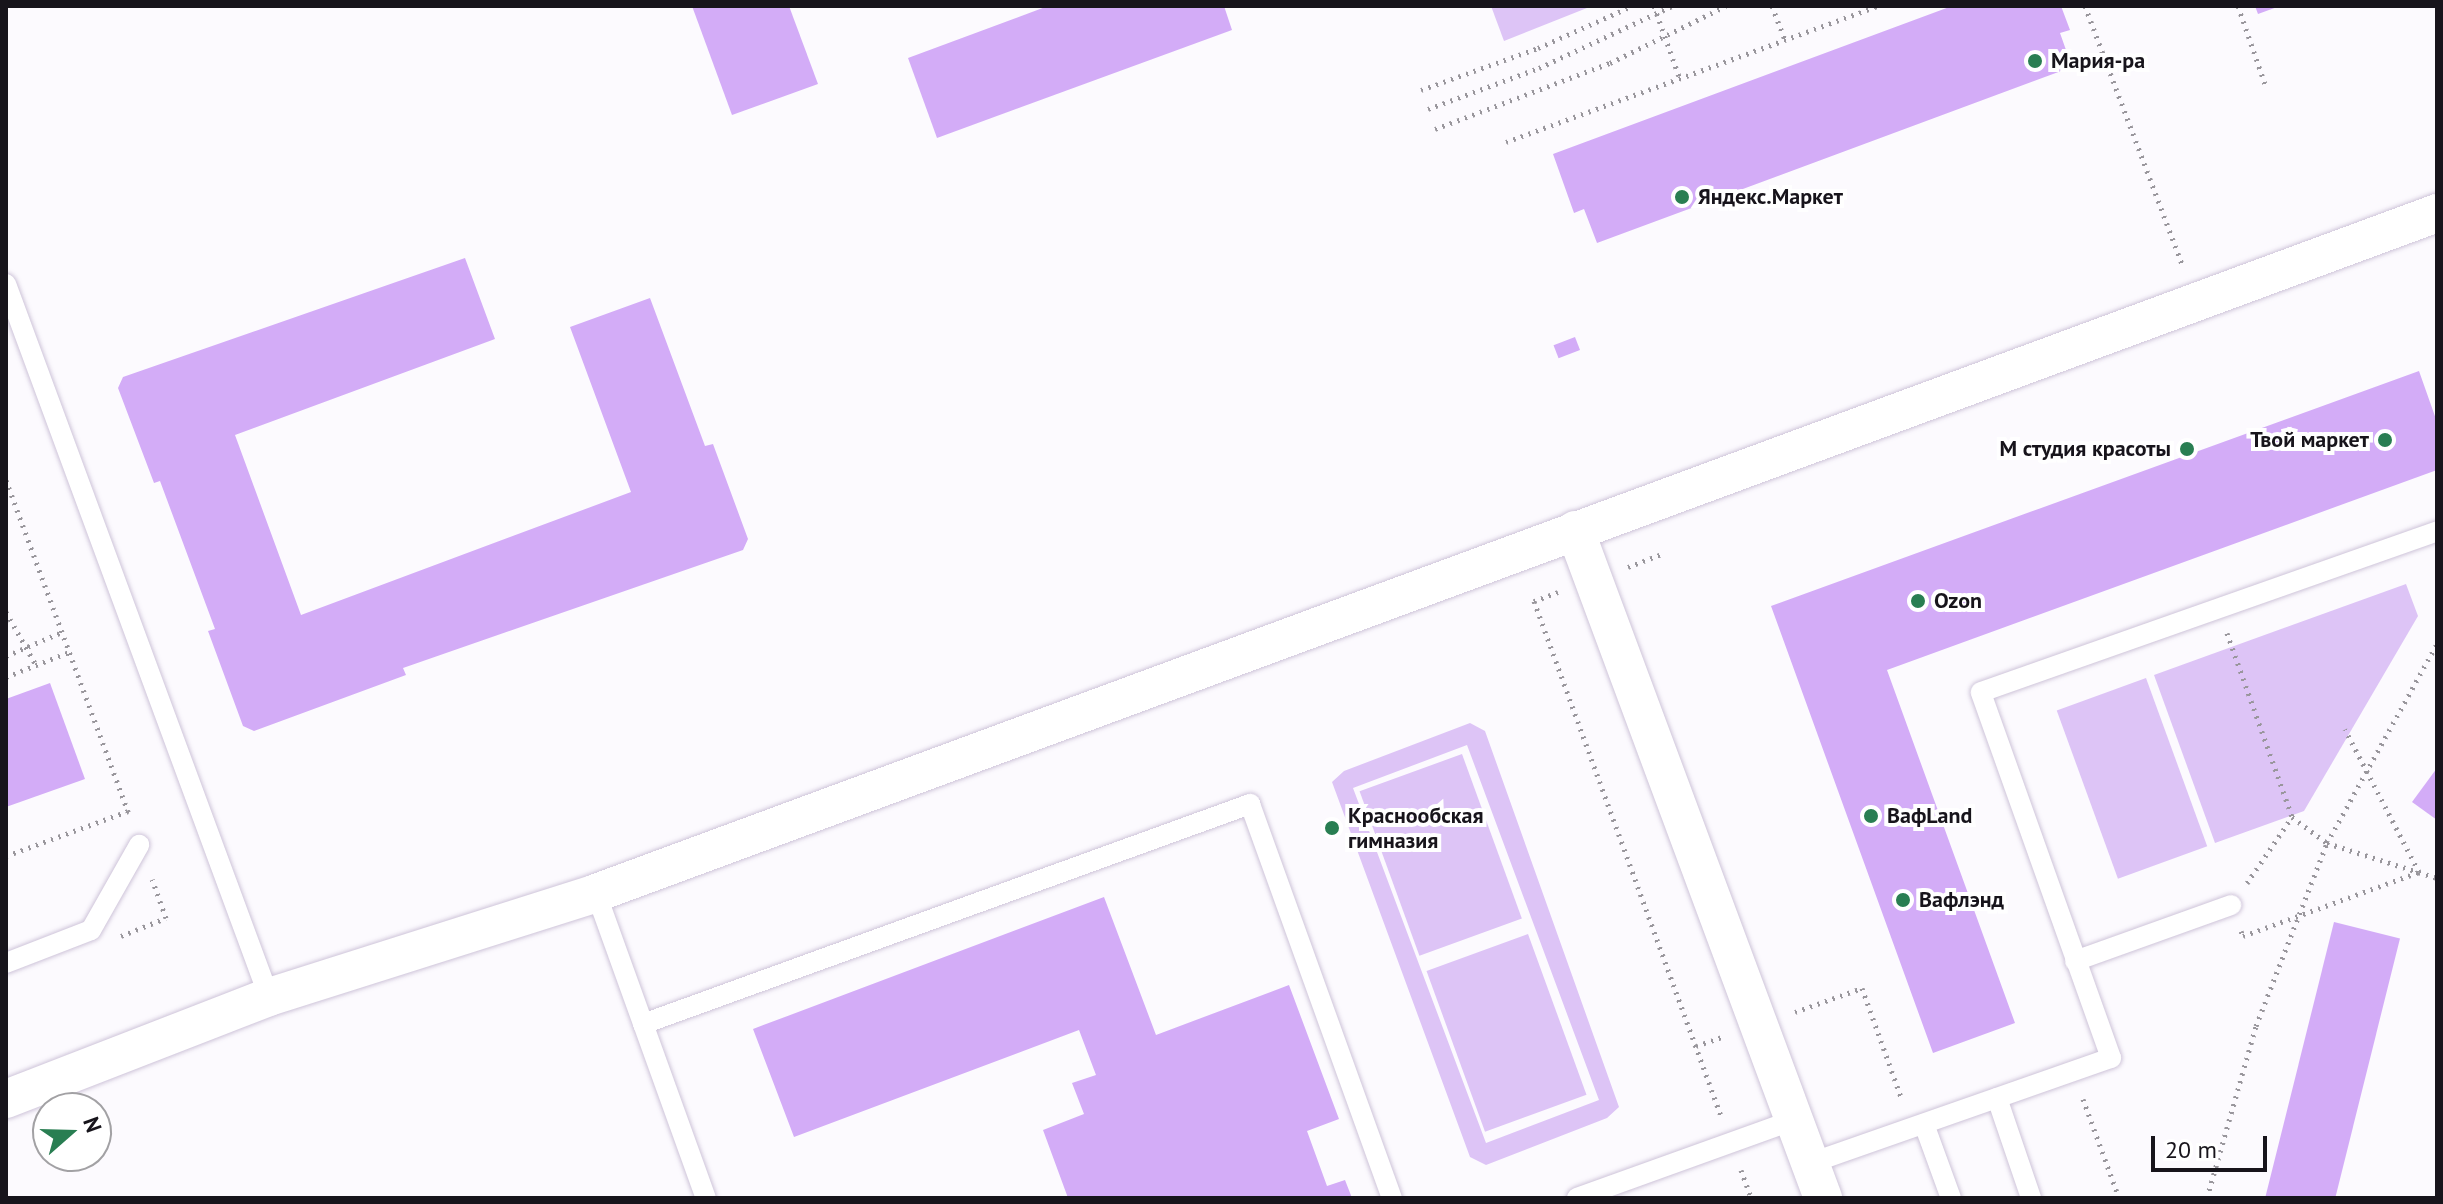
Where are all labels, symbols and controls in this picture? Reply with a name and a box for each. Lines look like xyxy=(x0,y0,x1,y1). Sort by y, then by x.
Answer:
place label: Мария-ра xyxy=(2051,48,2145,74)
marker: Мария-ра xyxy=(2026,52,2044,70)
place label: Яндекс.Маркет xyxy=(1698,184,1843,210)
marker: Яндекс.Маркет xyxy=(1673,188,1691,206)
place label: Твой маркет xyxy=(2250,427,2369,453)
marker: Твой маркет xyxy=(2376,431,2394,449)
place label: M студия красоты xyxy=(2000,436,2171,462)
marker: M студия красоты xyxy=(2178,440,2196,458)
place label: Ozon xyxy=(1934,588,1982,614)
marker: Ozon xyxy=(1909,592,1927,610)
place label: Краснообская гимназия xyxy=(1348,802,1483,854)
place label: ВафLand xyxy=(1887,803,1972,829)
marker: ВафLand xyxy=(1862,807,1880,825)
marker: Краснообская гимназия xyxy=(1323,819,1341,837)
place label: Вафлэнд xyxy=(1919,887,2004,913)
marker: Вафлэнд xyxy=(1894,891,1912,909)
north arrow xyxy=(32,1092,112,1172)
text: N xyxy=(77,1113,108,1136)
scale bar xyxy=(2155,1120,2271,1170)
text: 20 m xyxy=(2165,1134,2217,1165)

